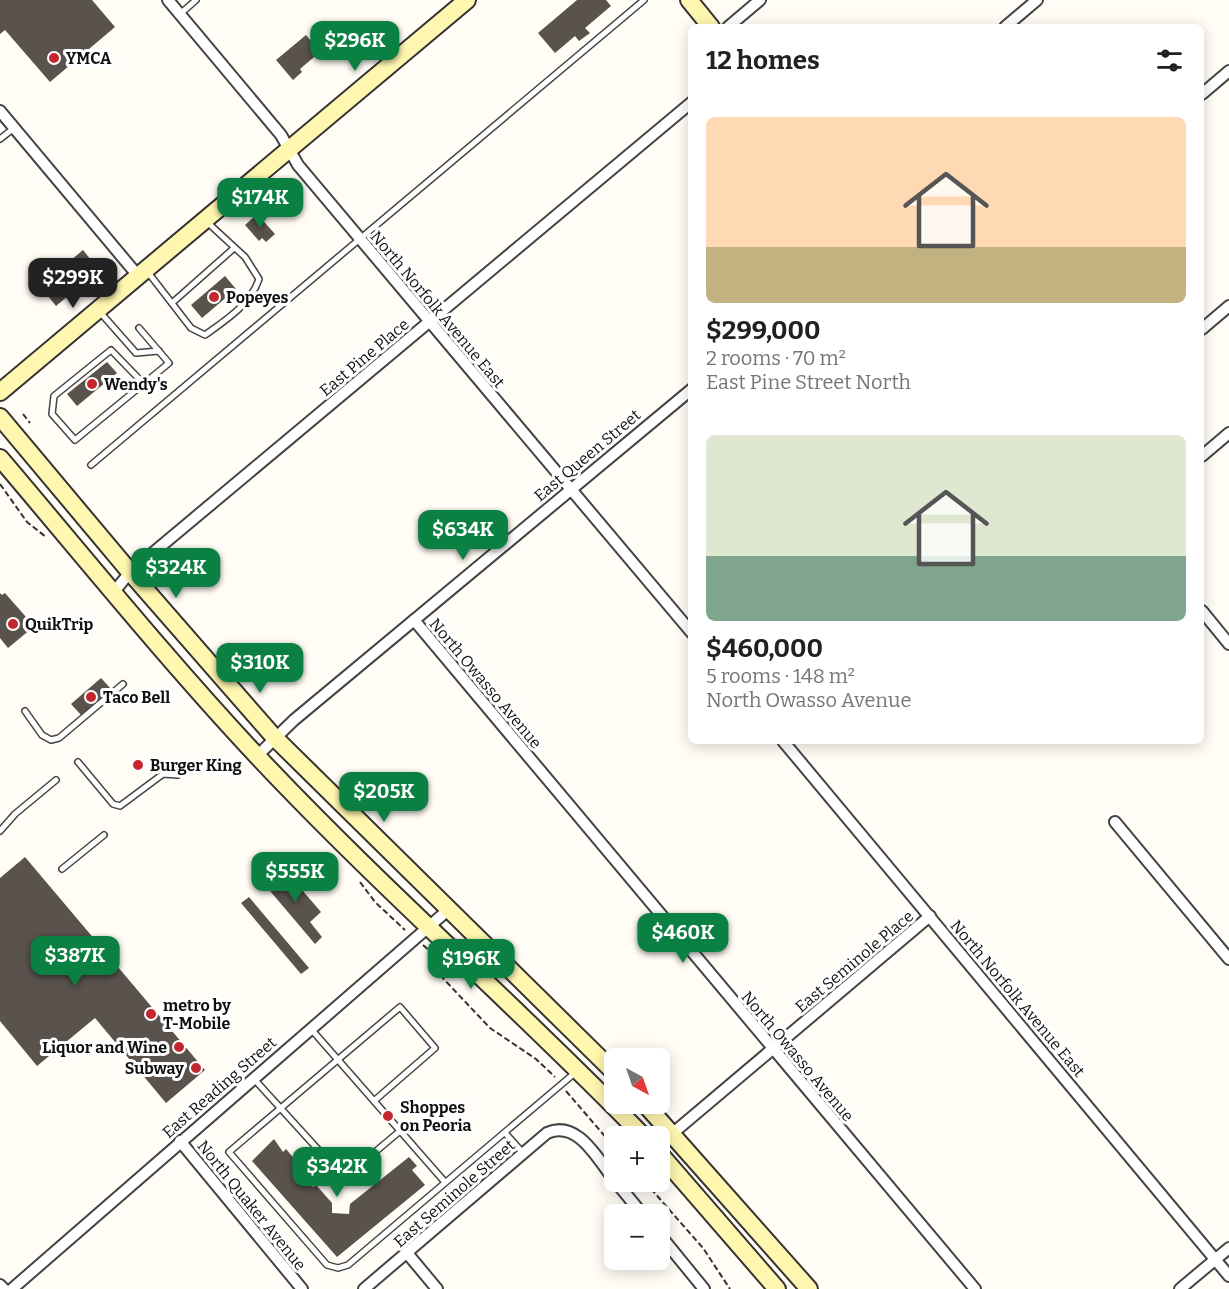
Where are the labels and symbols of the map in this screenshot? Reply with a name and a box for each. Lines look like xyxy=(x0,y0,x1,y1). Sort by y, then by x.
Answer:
pin: $296K xyxy=(313,21,397,72)
place label: YMCA xyxy=(66,49,112,68)
marker: YMCA xyxy=(47,51,61,65)
pin: $174K xyxy=(218,178,302,229)
street label: North Norfolk Avenue East xyxy=(366,227,509,392)
pin: $299K xyxy=(31,258,115,309)
place label: Popeyes xyxy=(226,288,288,307)
marker: Popeyes xyxy=(207,290,221,304)
street label: East Pine Place xyxy=(316,315,413,400)
place label: Wendy's xyxy=(104,375,168,394)
marker: Wendy's xyxy=(85,377,99,391)
street label: East Queen Street xyxy=(530,405,644,505)
pin: $634K xyxy=(421,510,505,561)
pin: $324K xyxy=(134,548,218,599)
street label: North Owasso Avenue xyxy=(426,614,546,752)
place label: QuikTrip xyxy=(25,615,94,634)
marker: QuikTrip xyxy=(6,617,20,631)
pin: $310K xyxy=(218,643,302,694)
place label: Taco Bell xyxy=(103,688,170,707)
marker: Taco Bell xyxy=(84,690,98,704)
place label: Burger King xyxy=(150,756,242,775)
marker: Burger King xyxy=(131,758,145,772)
pin: $205K xyxy=(342,772,426,823)
pin: $555K xyxy=(253,852,337,903)
street label: East Seminole Place xyxy=(791,906,917,1016)
pin: $460K xyxy=(641,913,725,964)
street label: North Norfolk Avenue East xyxy=(946,916,1089,1081)
pin: $387K xyxy=(33,936,117,987)
pin: $196K xyxy=(429,939,513,990)
street label: North Owasso Avenue xyxy=(738,987,858,1125)
place label: metro by T-Mobile xyxy=(163,996,231,1033)
marker: metro by T-Mobile xyxy=(144,1007,158,1021)
street label: East Reading Street xyxy=(159,1033,280,1142)
place label: Liquor and Wine xyxy=(42,1038,167,1057)
marker: Liquor and Wine xyxy=(172,1040,186,1054)
north arrow xyxy=(604,1048,670,1114)
place label: Subway xyxy=(125,1059,184,1078)
marker: Subway xyxy=(189,1061,203,1075)
place label: Shoppes on Peoria xyxy=(400,1098,471,1135)
marker: Shoppes on Peoria xyxy=(381,1109,395,1123)
street label: East Seminole Street xyxy=(390,1135,519,1251)
street label: North Quaker Avenue xyxy=(193,1136,310,1274)
pin: $342K xyxy=(295,1147,379,1198)

